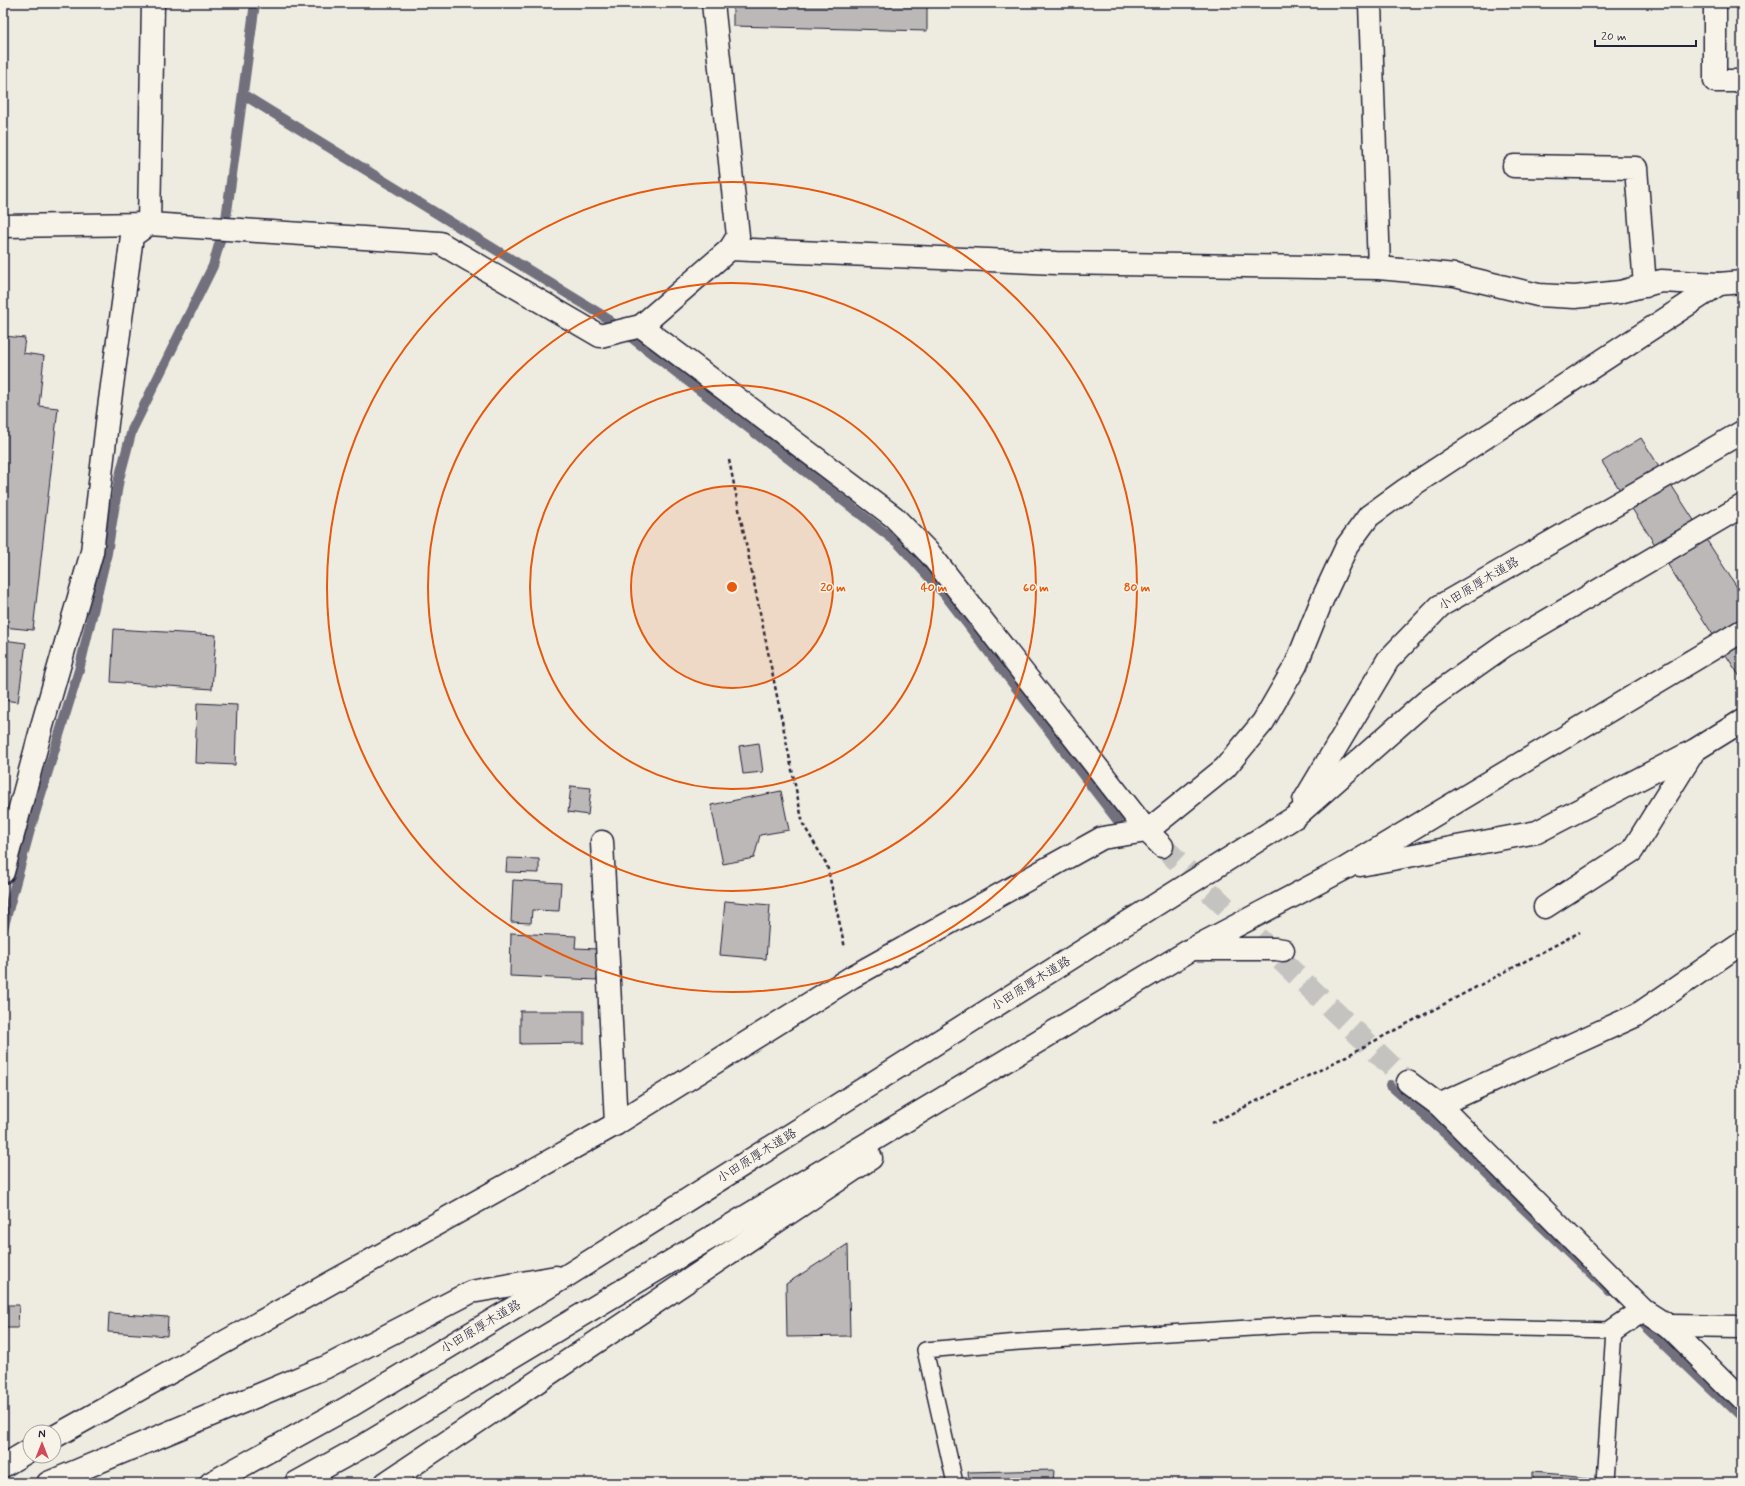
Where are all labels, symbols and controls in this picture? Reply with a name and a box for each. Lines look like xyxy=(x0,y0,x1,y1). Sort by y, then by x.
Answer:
scale bar xyxy=(1595,22,1696,48)
text: 20 m xyxy=(1601,29,1627,45)
street label: 小田原厚木道路 xyxy=(1436,553,1522,615)
centre of rings xyxy=(725,580,739,594)
text: 20 m xyxy=(820,580,846,596)
text: 40 m xyxy=(921,580,948,596)
text: 60 m xyxy=(1023,580,1049,596)
text: 80 m xyxy=(1124,580,1151,596)
street label: 小田原厚木道路 xyxy=(988,953,1074,1015)
street label: 小田原厚木道路 xyxy=(714,1125,800,1187)
street label: 小田原厚木道路 xyxy=(438,1296,524,1358)
north arrow xyxy=(22,1424,62,1464)
text: N xyxy=(38,1428,46,1442)

